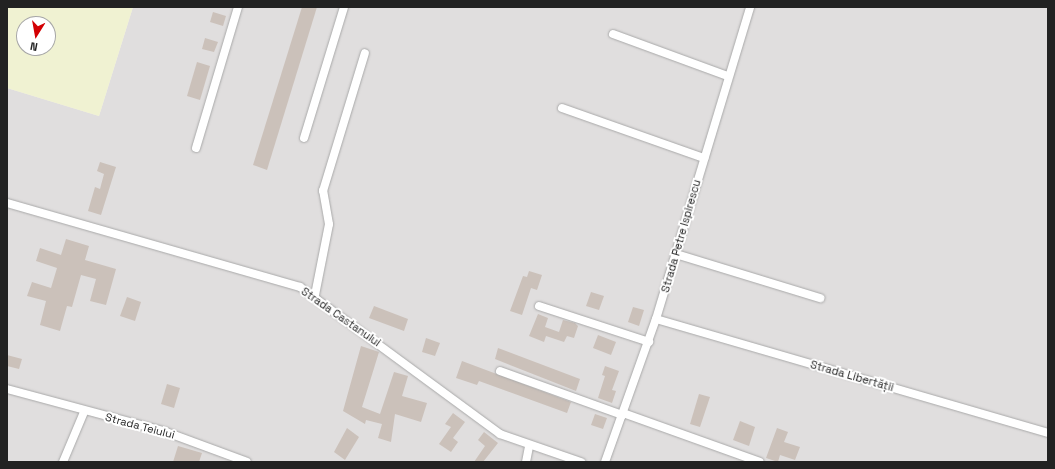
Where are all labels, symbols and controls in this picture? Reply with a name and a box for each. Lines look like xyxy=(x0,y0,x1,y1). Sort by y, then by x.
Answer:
north arrow xyxy=(16,16,56,56)
text: N xyxy=(29,39,39,54)
street label: Strada Petre Ispirescu xyxy=(659,178,703,294)
street label: Strada Castanului xyxy=(299,285,383,349)
street label: Strada Libertății xyxy=(809,358,895,394)
street label: Strada Teiului xyxy=(104,410,176,442)

